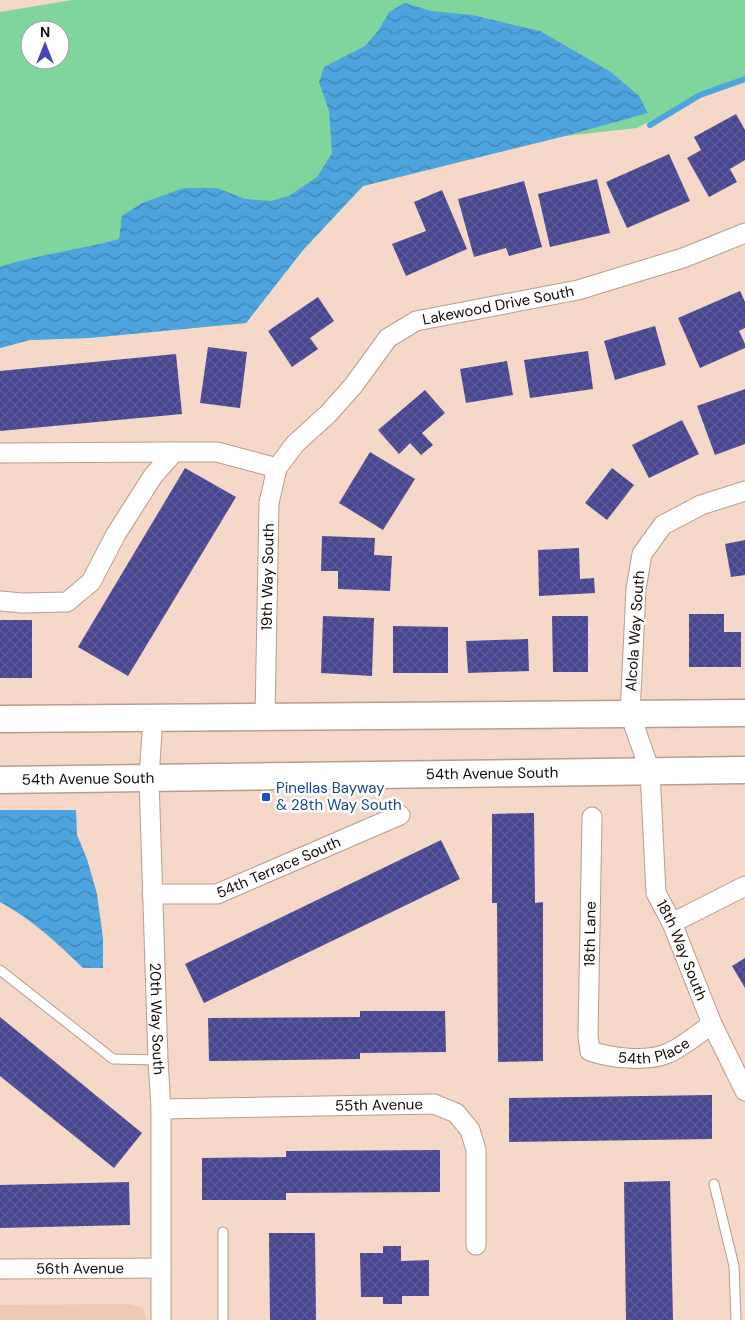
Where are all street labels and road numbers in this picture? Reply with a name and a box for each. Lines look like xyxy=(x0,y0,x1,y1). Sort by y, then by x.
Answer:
street label: Lakewood Drive South xyxy=(421,281,576,330)
street label: 19th Way South xyxy=(257,523,279,631)
street label: Alcola Way South xyxy=(621,570,649,692)
street label: 54th Avenue South xyxy=(426,763,558,784)
street label: 54th Avenue South xyxy=(22,768,154,790)
street label: 54th Terrace South xyxy=(213,832,344,903)
street label: 18th Way South xyxy=(652,896,712,1003)
street label: 18th Lane xyxy=(579,901,601,967)
street label: 20th Way South xyxy=(145,962,169,1075)
street label: 54th Place xyxy=(617,1033,694,1068)
street label: 55th Avenue xyxy=(335,1094,423,1116)
street label: 56th Avenue xyxy=(36,1258,124,1279)

